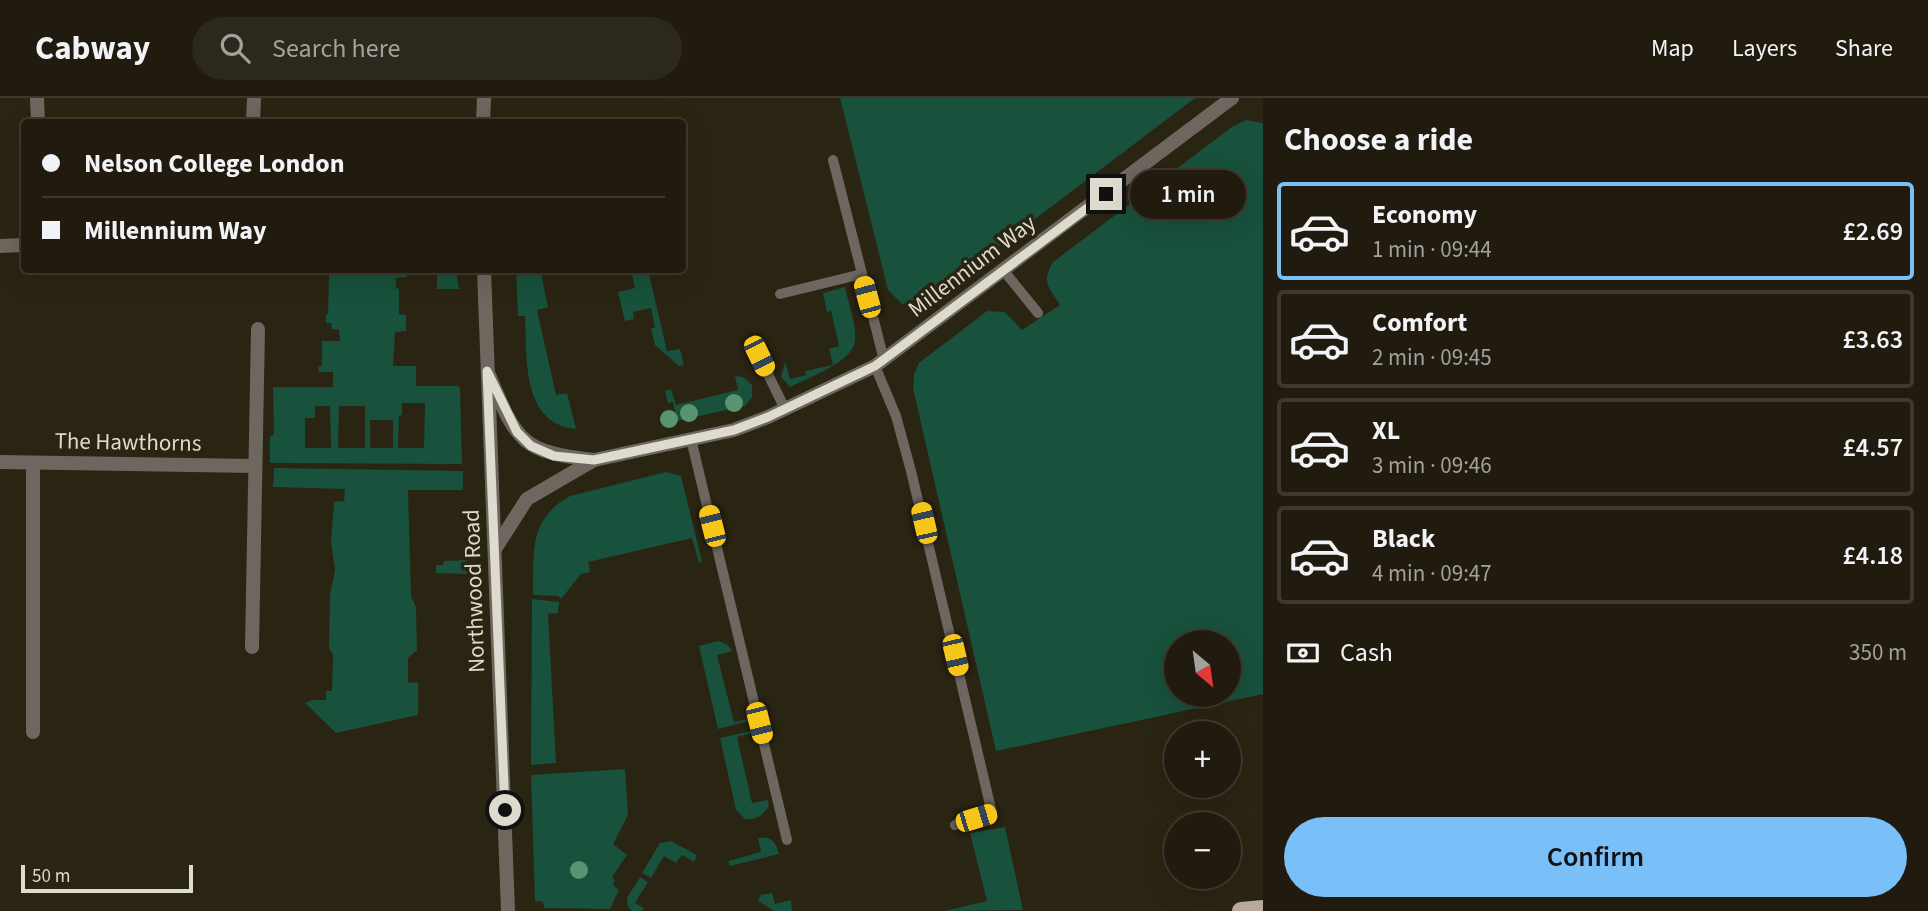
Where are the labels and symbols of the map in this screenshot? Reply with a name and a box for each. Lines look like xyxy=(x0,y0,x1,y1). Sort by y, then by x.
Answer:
callout: 1 min xyxy=(1130,170,1246,218)
route end xyxy=(1090,178,1122,210)
street label: Millennium Way xyxy=(901,207,1043,325)
car xyxy=(852,274,883,320)
car xyxy=(741,333,778,379)
street label: The Hawthorns xyxy=(54,424,202,460)
car xyxy=(910,500,939,546)
car xyxy=(697,503,728,549)
street label: Northwood Road xyxy=(455,509,493,673)
north arrow xyxy=(1164,630,1241,707)
car xyxy=(941,632,970,678)
car xyxy=(744,700,775,746)
route start xyxy=(489,794,521,826)
car xyxy=(953,802,1000,834)
scale bar xyxy=(21,862,192,894)

